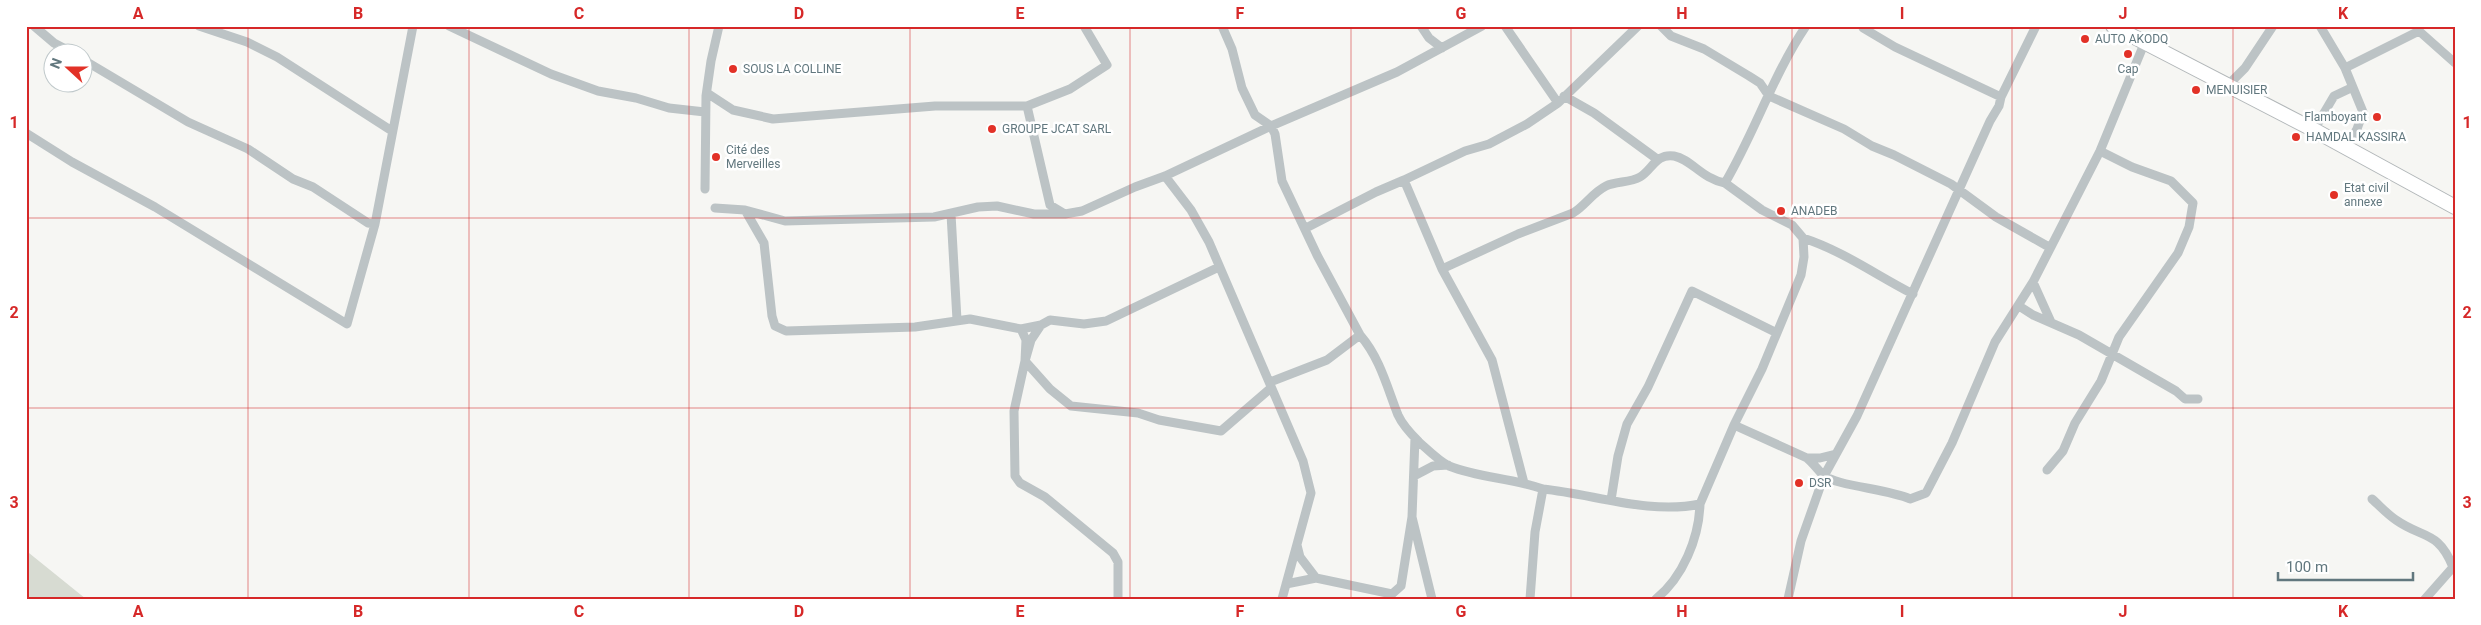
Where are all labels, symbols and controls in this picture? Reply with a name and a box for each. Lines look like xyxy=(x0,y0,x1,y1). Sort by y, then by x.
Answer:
text: A xyxy=(133,4,144,23)
text: B xyxy=(353,4,363,23)
text: C xyxy=(574,4,584,23)
text: D xyxy=(794,4,804,23)
text: E xyxy=(1016,4,1025,23)
text: F xyxy=(1236,4,1245,23)
text: G xyxy=(1456,4,1467,23)
text: H xyxy=(1676,4,1688,23)
text: I xyxy=(1900,4,1904,23)
text: J xyxy=(2119,4,2127,23)
text: K xyxy=(2338,4,2349,23)
place label: AUTO AKODQ xyxy=(2095,32,2168,46)
marker: AUTO AKODQ xyxy=(2079,33,2091,45)
north arrow xyxy=(42,42,92,92)
marker: Cap xyxy=(2122,48,2134,60)
text: N xyxy=(47,56,65,71)
place label: SOUS LA COLLINE xyxy=(743,62,841,76)
place label: Cap xyxy=(2117,62,2139,76)
marker: SOUS LA COLLINE xyxy=(727,63,739,75)
place label: MENUISIER xyxy=(2206,83,2268,97)
marker: MENUISIER xyxy=(2190,84,2202,96)
place label: Flamboyant xyxy=(2304,110,2367,124)
marker: Flamboyant xyxy=(2371,111,2383,123)
text: 1 xyxy=(9,113,19,132)
text: 1 xyxy=(2462,113,2472,132)
place label: GROUPE JCAT SARL xyxy=(1002,122,1112,136)
marker: GROUPE JCAT SARL xyxy=(986,123,998,135)
place label: HAMDAL KASSIRA xyxy=(2306,130,2406,144)
marker: HAMDAL KASSIRA xyxy=(2290,131,2302,143)
place label: Cité des Merveilles xyxy=(726,143,780,171)
marker: Cité des Merveilles xyxy=(710,151,722,163)
place label: Etat civil annexe xyxy=(2344,181,2389,209)
marker: Etat civil annexe xyxy=(2328,189,2340,201)
place label: ANADEB xyxy=(1791,204,1838,218)
marker: ANADEB xyxy=(1775,205,1787,217)
text: 2 xyxy=(9,303,19,322)
text: 2 xyxy=(2462,303,2472,322)
place label: DSR xyxy=(1809,476,1832,490)
marker: DSR xyxy=(1793,477,1805,489)
text: 3 xyxy=(9,493,19,512)
text: 3 xyxy=(2462,493,2472,512)
scale bar xyxy=(2278,550,2414,582)
text: 100 m xyxy=(2286,558,2328,576)
text: A xyxy=(133,602,144,621)
text: B xyxy=(353,602,363,621)
text: C xyxy=(574,602,584,621)
text: D xyxy=(794,602,804,621)
text: E xyxy=(1016,602,1025,621)
text: F xyxy=(1236,602,1245,621)
text: G xyxy=(1456,602,1467,621)
text: H xyxy=(1676,602,1688,621)
text: I xyxy=(1900,602,1904,621)
text: J xyxy=(2119,602,2127,621)
text: K xyxy=(2338,602,2349,621)

